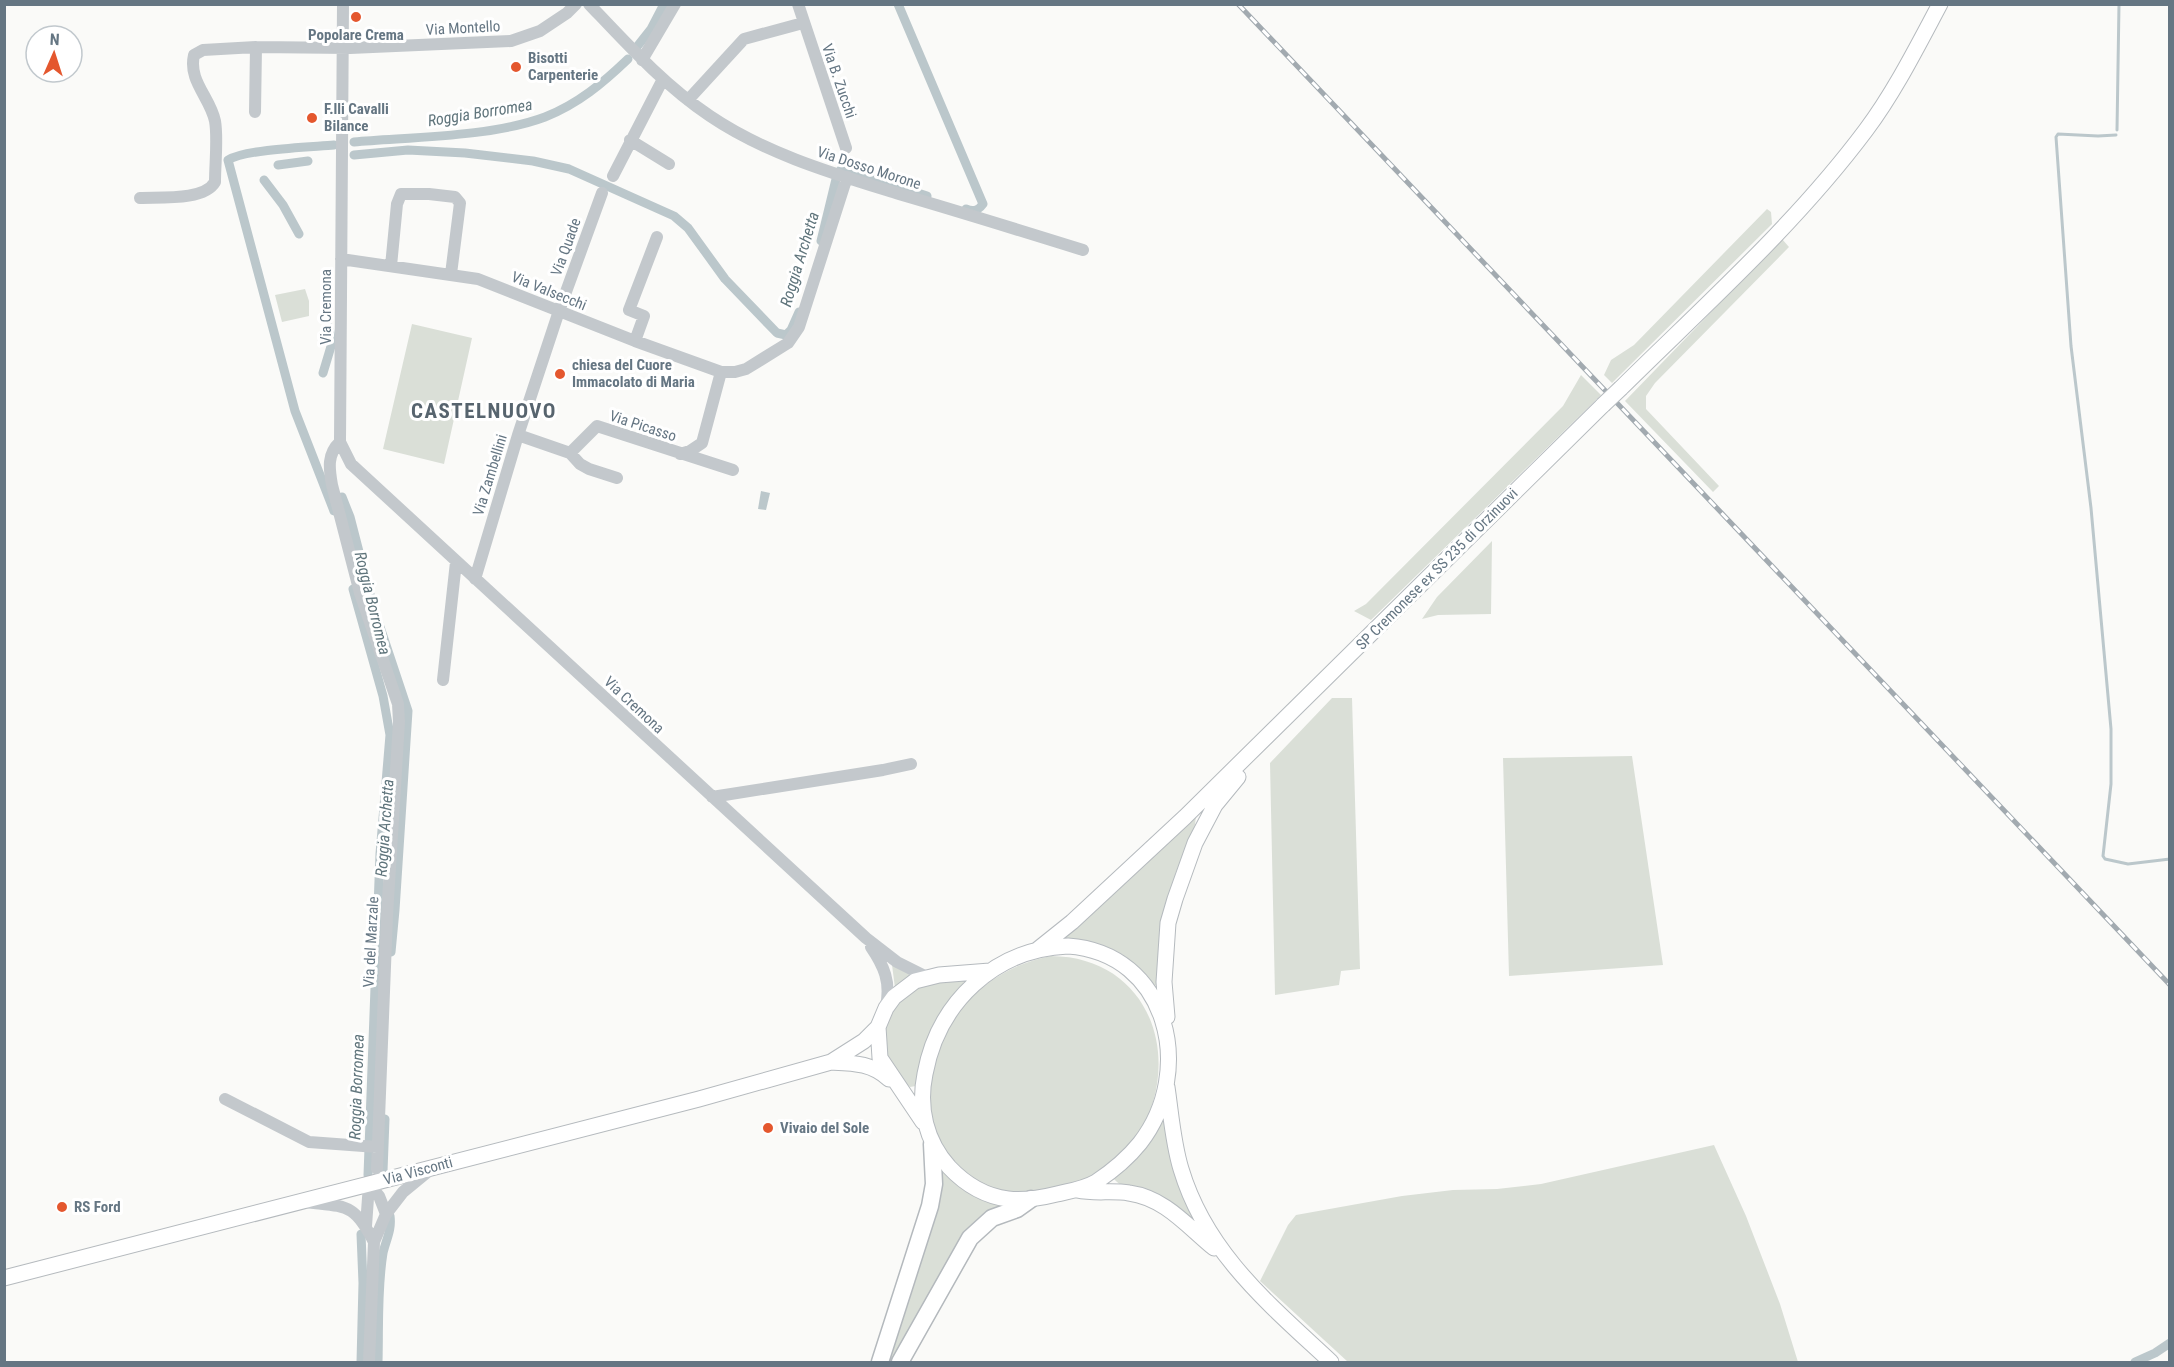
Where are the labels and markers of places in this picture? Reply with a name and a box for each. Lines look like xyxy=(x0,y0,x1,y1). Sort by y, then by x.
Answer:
marker: Popolare Crema xyxy=(349,10,363,24)
place label: Popolare Crema xyxy=(308,26,404,44)
place label: Bisotti Carpenterie xyxy=(528,49,598,84)
marker: Bisotti Carpenterie xyxy=(509,60,523,74)
place label: F.lli Cavalli Bilance xyxy=(324,100,389,135)
marker: F.lli Cavalli Bilance xyxy=(305,111,319,125)
place label: chiesa del Cuore Immacolato di Maria xyxy=(572,356,695,391)
marker: chiesa del Cuore Immacolato di Maria xyxy=(553,367,567,381)
place label: Vivaio del Sole xyxy=(780,1119,869,1137)
marker: Vivaio del Sole xyxy=(761,1121,775,1135)
place label: RS Ford xyxy=(74,1198,121,1216)
marker: RS Ford xyxy=(55,1200,69,1214)

